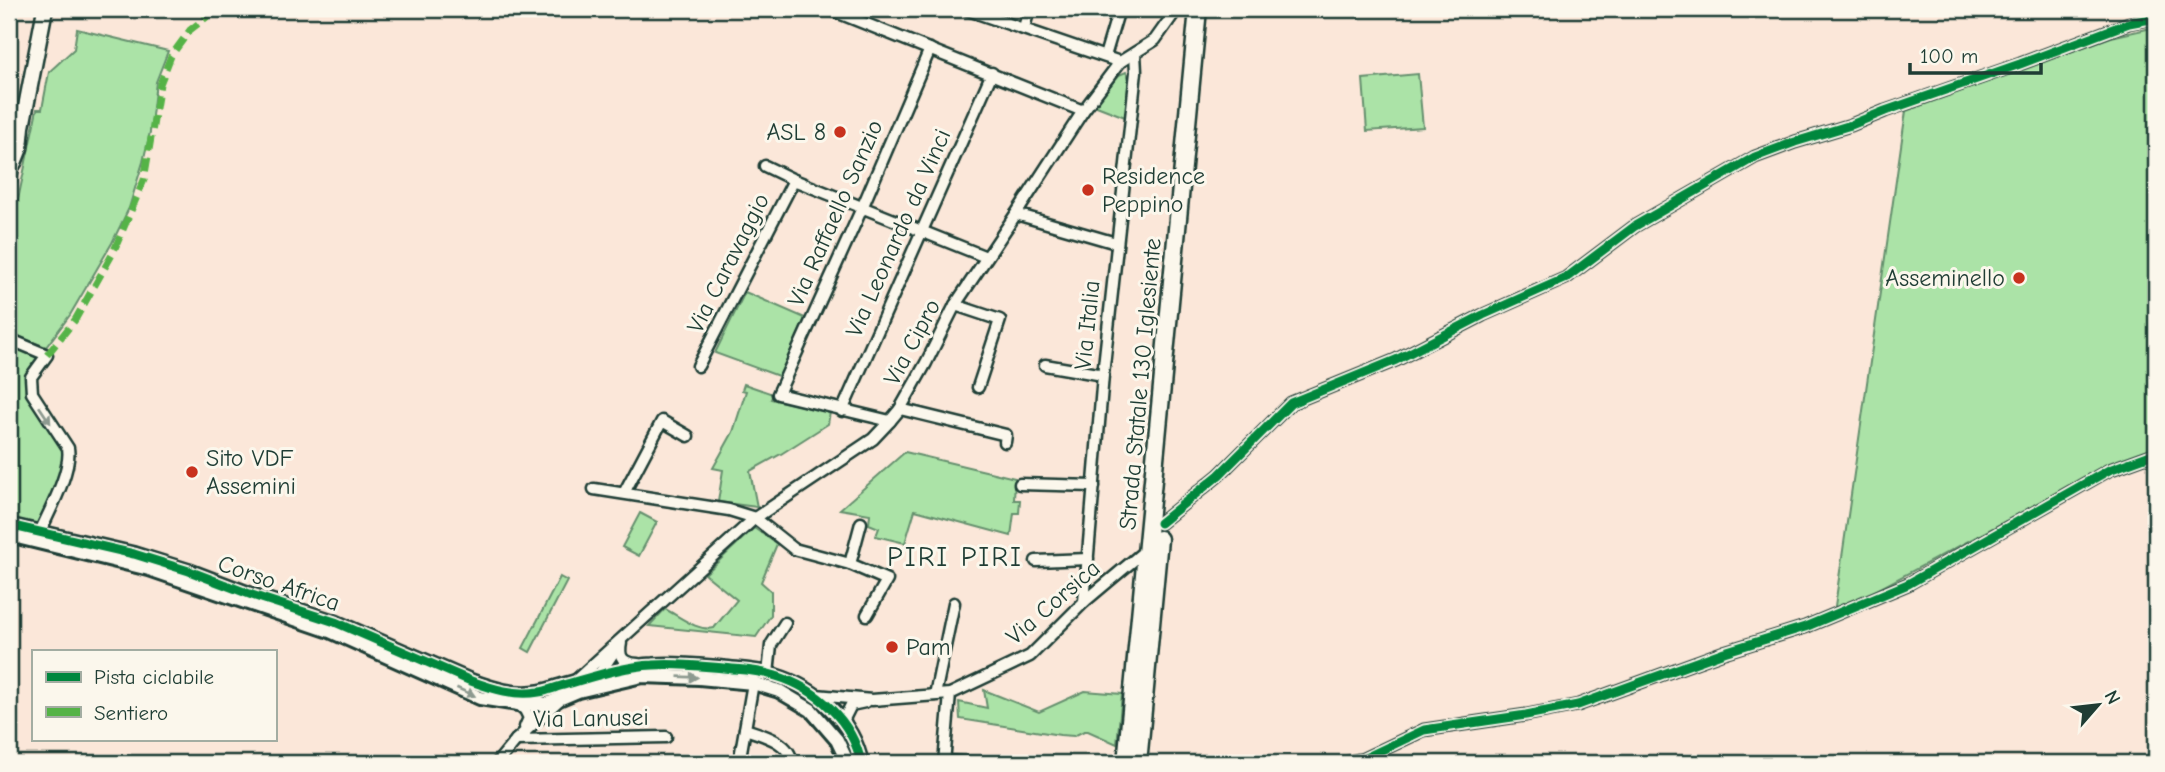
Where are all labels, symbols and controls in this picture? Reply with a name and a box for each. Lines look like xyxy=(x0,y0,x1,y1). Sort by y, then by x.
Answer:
scale bar xyxy=(1910,32,2041,76)
text: 100 m xyxy=(1920,44,1978,68)
street label: Via Raffaello Sanzio xyxy=(781,115,889,311)
place label: ASL 8 xyxy=(766,118,826,146)
marker: ASL 8 xyxy=(832,124,848,140)
street label: Via Leonardo da Vinci xyxy=(840,125,956,341)
place label: Residence Peppino xyxy=(1102,162,1205,218)
marker: Residence Peppino xyxy=(1080,182,1096,198)
street label: Via Caravaggio xyxy=(681,189,775,337)
street label: Strada Statale 130 Iglesiente xyxy=(1113,237,1167,531)
place label: Asseminello xyxy=(1885,264,2005,292)
marker: Asseminello xyxy=(2011,270,2027,286)
street label: Via Italia xyxy=(1068,279,1106,371)
street label: Via Cipro xyxy=(878,294,946,390)
one-way arrow xyxy=(39,405,52,424)
place label: Sito VDF Assemini xyxy=(206,444,296,500)
marker: Sito VDF Assemini xyxy=(184,464,200,480)
district label: PIRI PIRI xyxy=(887,541,1023,573)
street label: Corso Africa xyxy=(214,549,344,617)
street label: Via Corsica xyxy=(1000,554,1106,650)
place label: Pam xyxy=(906,633,951,661)
marker: Pam xyxy=(884,639,900,655)
legend xyxy=(32,650,276,740)
text: Pista ciclabile xyxy=(94,665,214,689)
north arrow xyxy=(2064,670,2134,740)
one-way arrow xyxy=(677,672,699,683)
one-way arrow xyxy=(456,686,476,698)
text: N xyxy=(2100,687,2125,708)
text: Sentiero xyxy=(94,701,168,725)
street label: Via Lanusei xyxy=(533,703,649,733)

